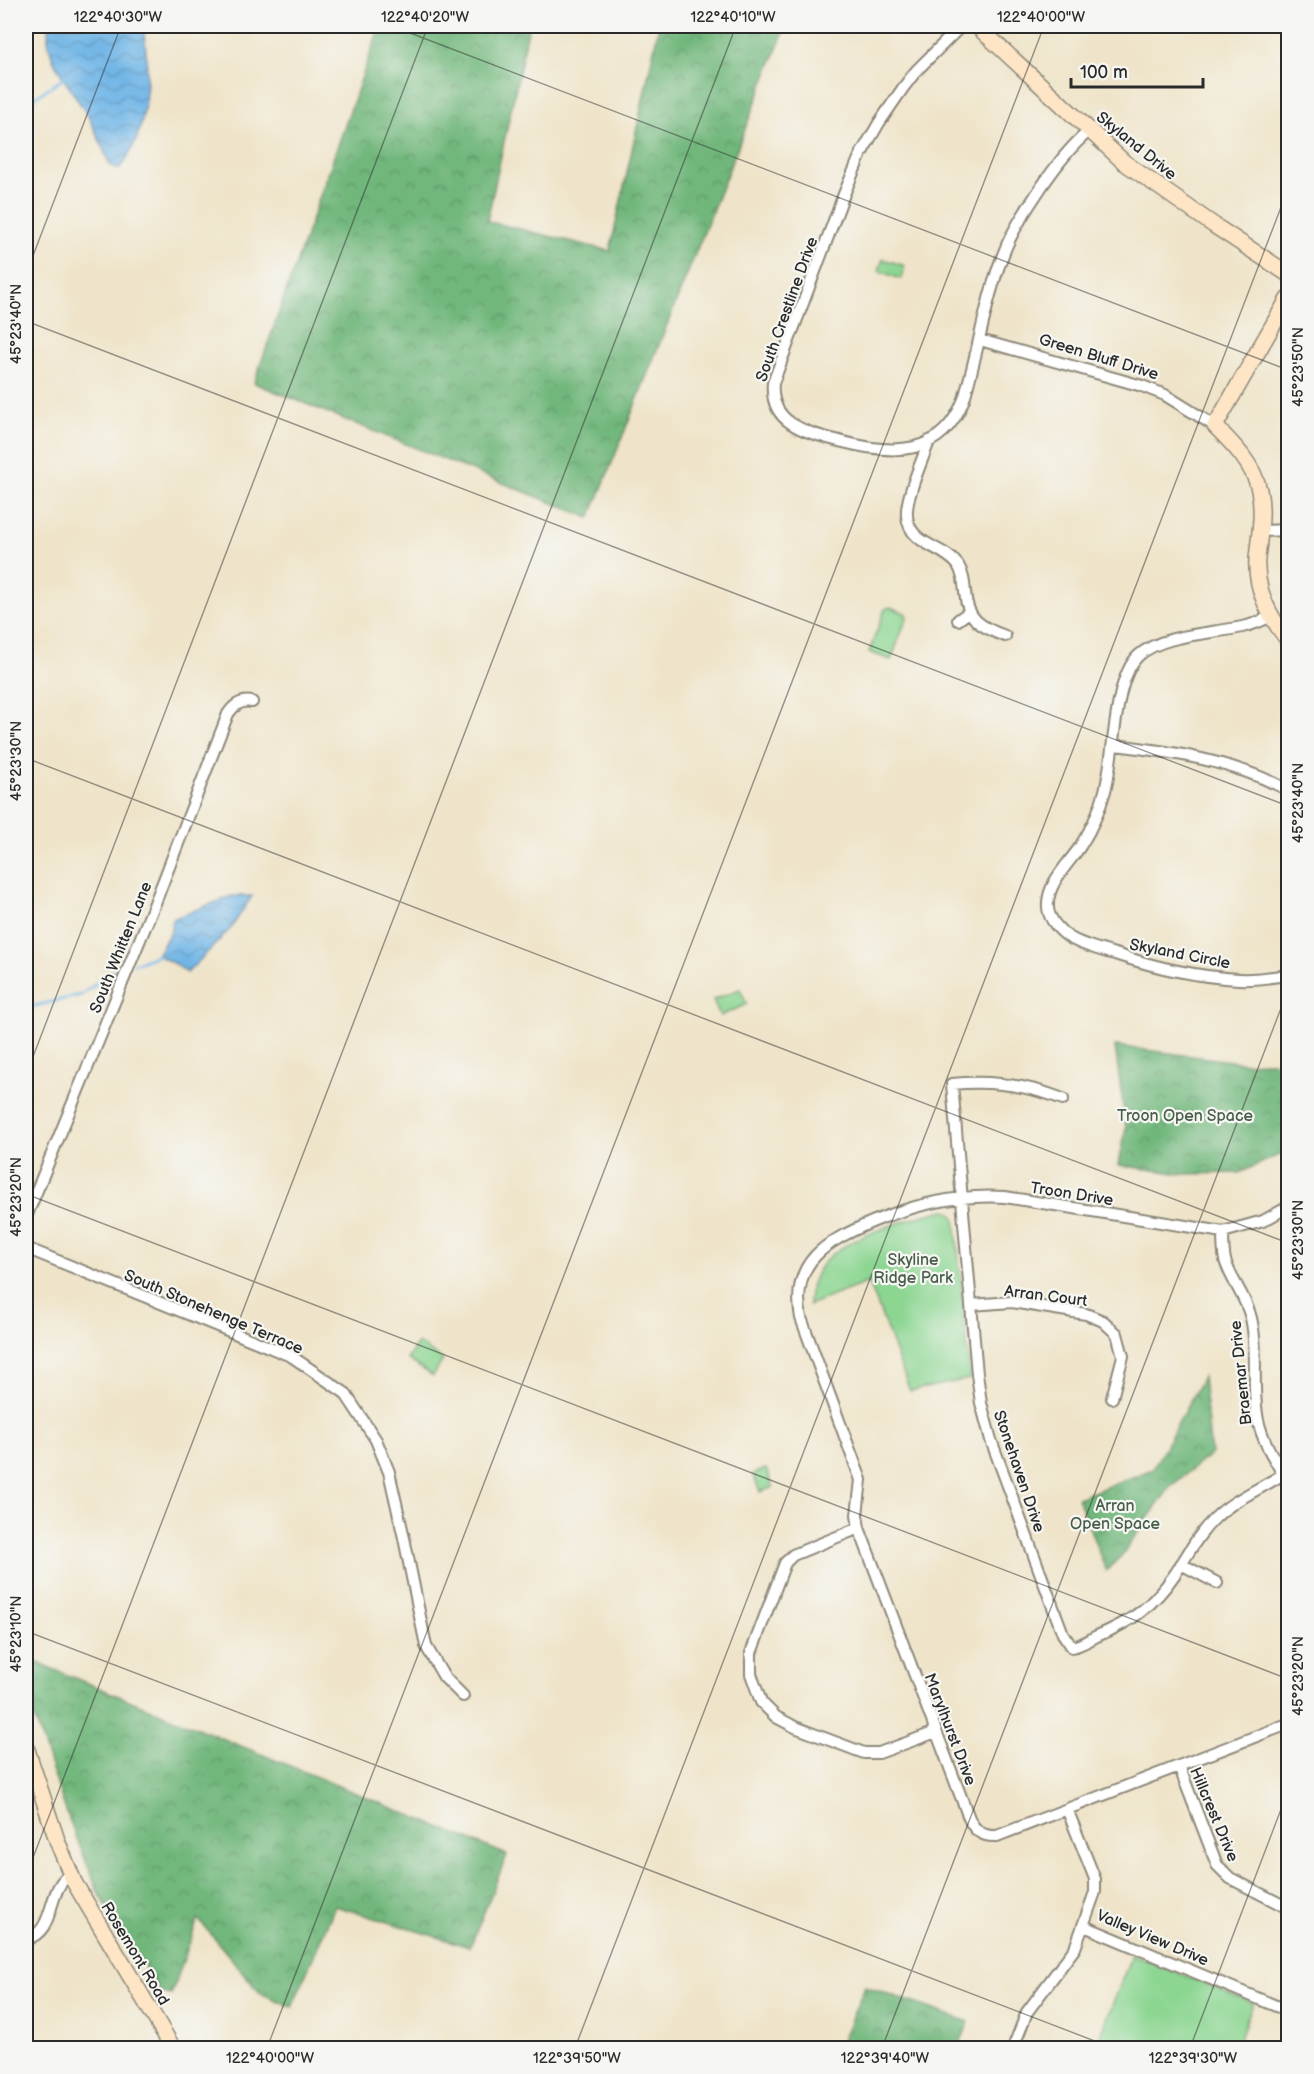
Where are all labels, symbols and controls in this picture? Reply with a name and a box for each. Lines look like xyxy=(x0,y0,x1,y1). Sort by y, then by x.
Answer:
text: 122°40'30"W xyxy=(74,8,163,27)
text: 122°40'20"W xyxy=(381,8,469,27)
text: 122°40'10"W xyxy=(690,8,776,27)
text: 122°40'00"W xyxy=(997,8,1085,27)
scale bar xyxy=(1071,51,1203,89)
text: 100 m xyxy=(1080,62,1128,83)
street label: Skyland Drive xyxy=(1092,108,1180,185)
street label: South Crestline Drive xyxy=(752,234,823,384)
text: 45°23'40"N xyxy=(7,284,26,364)
text: 45°23'50"N xyxy=(1289,327,1308,407)
street label: Green Bluff Drive xyxy=(1037,330,1161,385)
text: 45°23'30"N xyxy=(7,721,26,801)
text: 45°23'40"N xyxy=(1289,763,1308,843)
street label: South Whitten Lane xyxy=(86,879,157,1016)
street label: Skyland Circle xyxy=(1128,935,1232,974)
park label: Troon Open Space xyxy=(1117,1107,1253,1126)
text: 45°23'20"N xyxy=(7,1157,26,1237)
street label: Troon Drive xyxy=(1029,1179,1115,1210)
text: 45°23'30"N xyxy=(1289,1200,1308,1280)
park label: Skyline Ridge Park xyxy=(873,1251,953,1288)
street label: South Stonehenge Terrace xyxy=(121,1266,306,1359)
street label: Arran Court xyxy=(1003,1282,1088,1311)
street label: Braemar Drive xyxy=(1227,1319,1256,1426)
street label: Stonehaven Drive xyxy=(989,1408,1048,1535)
park label: Arran Open Space xyxy=(1070,1497,1161,1534)
text: 45°23'10"N xyxy=(7,1595,26,1673)
text: 45°23'20"N xyxy=(1289,1636,1308,1716)
street label: Marylhurst Drive xyxy=(920,1671,980,1789)
street label: Hillcrest Drive xyxy=(1185,1765,1242,1865)
street label: Rosemont Road xyxy=(96,1899,173,2009)
street label: Valley View Drive xyxy=(1094,1906,1212,1971)
text: 122°40'00"W xyxy=(226,2049,314,2068)
text: 122°39'50"W xyxy=(533,2049,621,2068)
text: 122°39'40"W xyxy=(841,2049,930,2068)
text: 122°39'30"W xyxy=(1149,2049,1238,2068)

